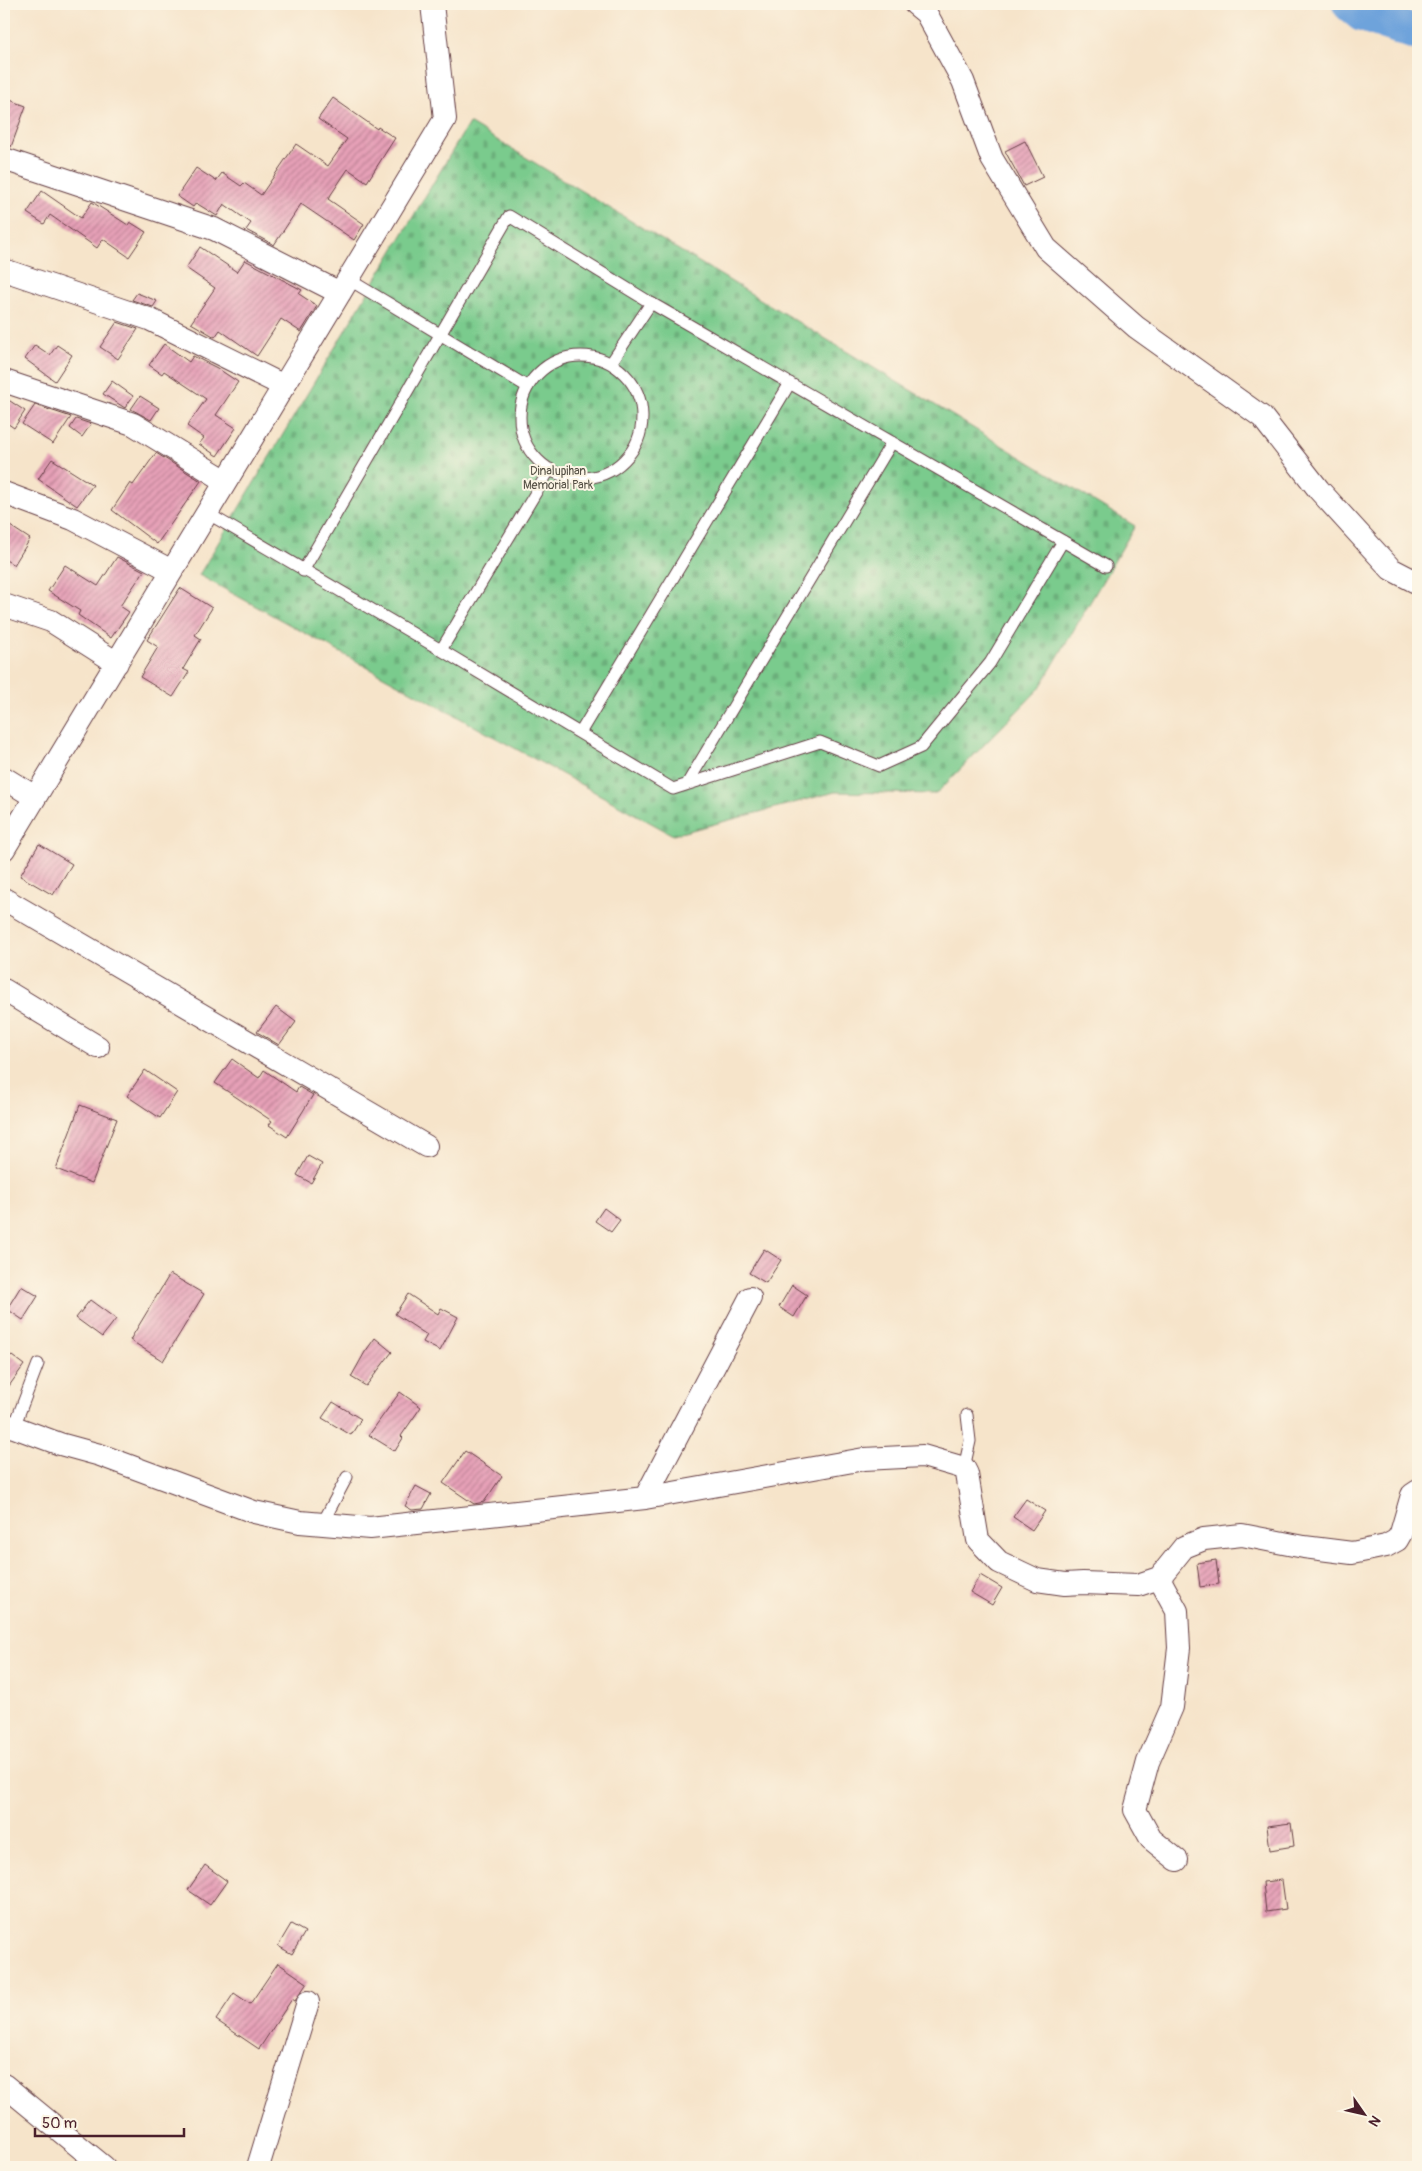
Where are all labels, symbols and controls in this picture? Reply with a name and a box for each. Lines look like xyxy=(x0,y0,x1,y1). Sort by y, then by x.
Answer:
park label: Dinalupihan Memorial Park xyxy=(523,464,593,493)
north arrow xyxy=(1340,2088,1390,2138)
scale bar xyxy=(35,2106,184,2138)
text: N xyxy=(1365,2112,1384,2130)
text: 50 m xyxy=(42,2114,77,2133)

